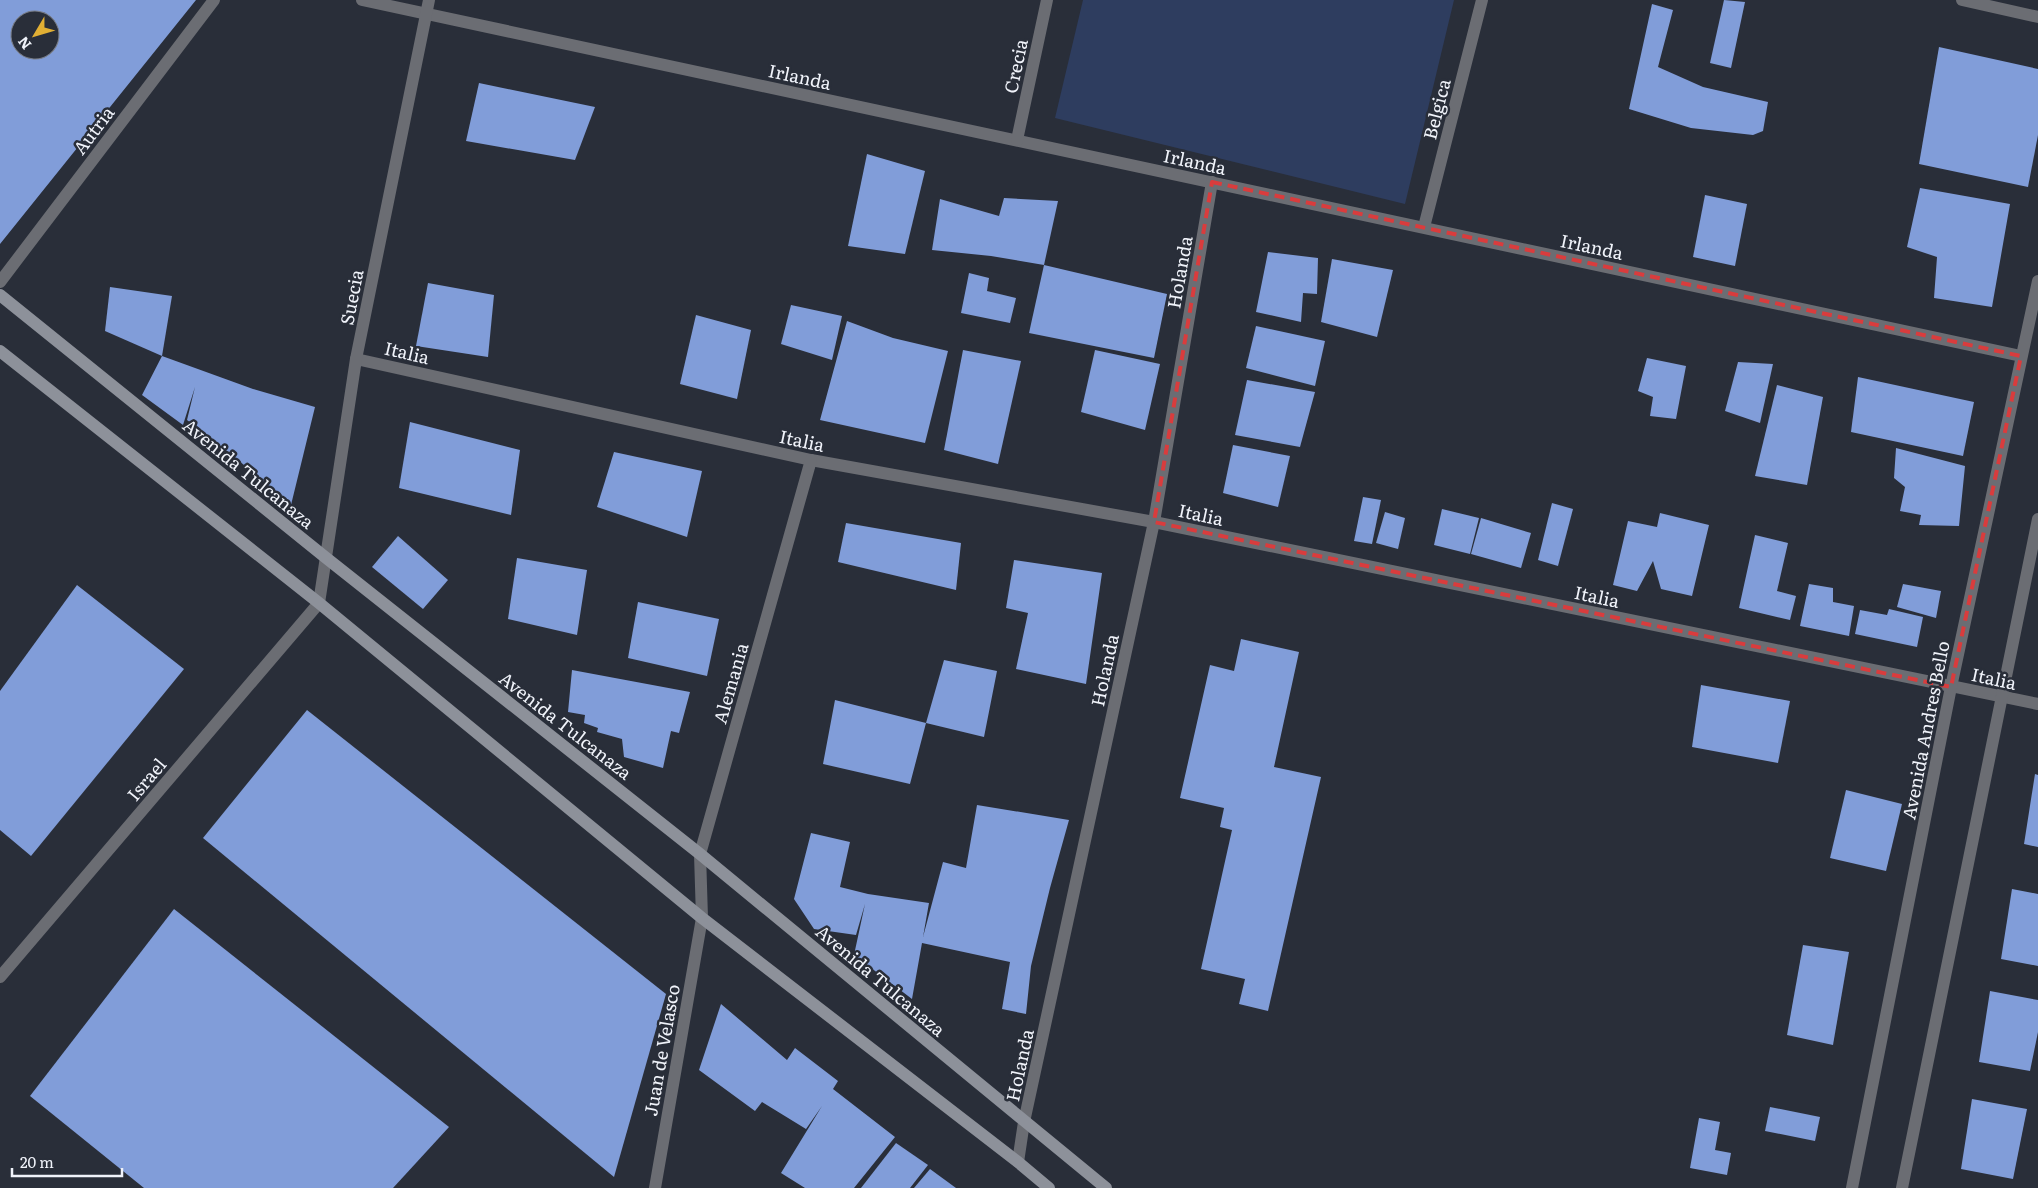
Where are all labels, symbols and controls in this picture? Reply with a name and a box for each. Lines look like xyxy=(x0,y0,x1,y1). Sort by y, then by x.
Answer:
north arrow xyxy=(10,10,60,60)
text: N xyxy=(12,33,35,54)
street label: Crecia xyxy=(996,36,1034,96)
street label: Irlanda xyxy=(766,56,834,96)
street label: Belgica xyxy=(1415,76,1457,142)
street label: Autria xyxy=(66,100,120,160)
street label: Irlanda xyxy=(1161,141,1229,181)
street label: Irlanda xyxy=(1558,226,1626,266)
street label: Holanda xyxy=(1159,233,1199,310)
street label: Suecia xyxy=(332,267,370,327)
street label: Italia xyxy=(382,334,433,370)
street label: Avenida Tulcanaza xyxy=(178,412,321,535)
street label: Italia xyxy=(777,422,827,458)
street label: Italia xyxy=(1176,496,1226,532)
street label: Italia xyxy=(1572,578,1622,614)
street label: Holanda xyxy=(1083,631,1125,709)
street label: Avenida Andres Bello xyxy=(1894,638,1956,822)
street label: Alemania xyxy=(706,639,754,727)
street label: Italia xyxy=(1969,660,2019,696)
street label: Avenida Tulcanaza xyxy=(494,665,638,786)
street label: Israel xyxy=(120,752,172,806)
street label: Avenida Tulcanaza xyxy=(810,918,952,1043)
street label: Juan de Velasco xyxy=(636,982,686,1118)
street label: Holanda xyxy=(998,1026,1040,1104)
scale bar xyxy=(12,1146,122,1178)
text: 20 m xyxy=(20,1150,54,1173)

